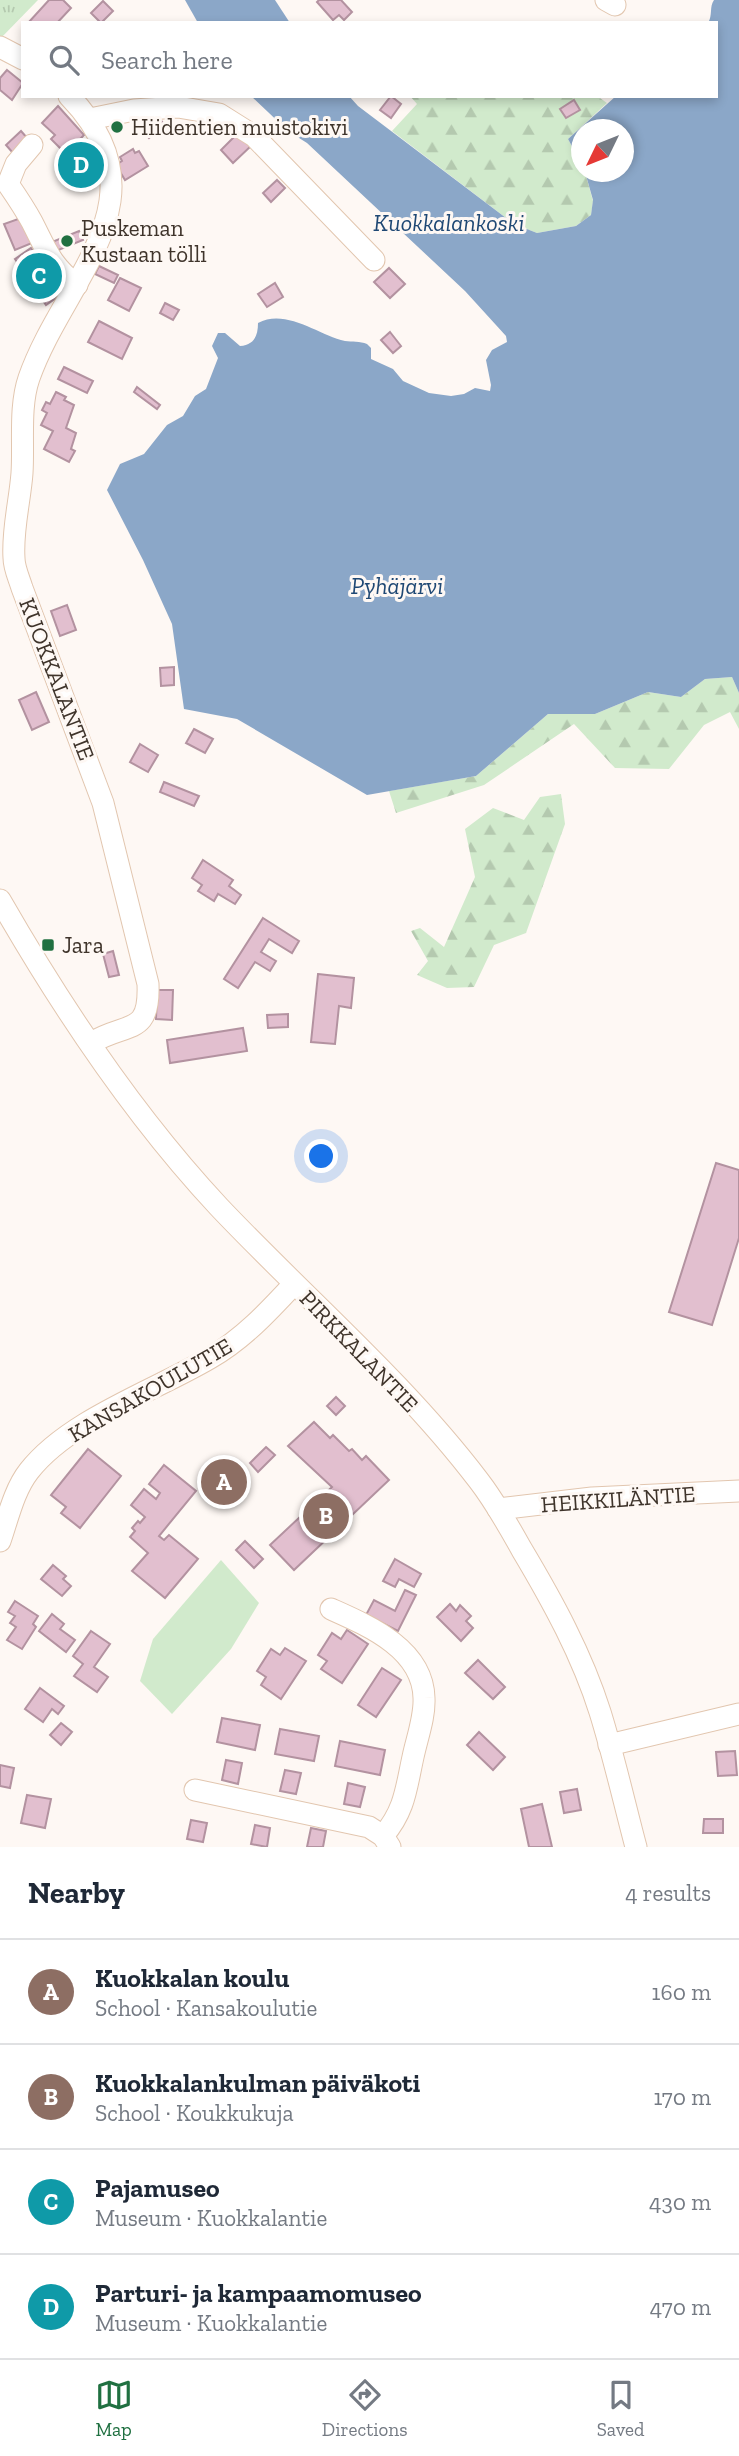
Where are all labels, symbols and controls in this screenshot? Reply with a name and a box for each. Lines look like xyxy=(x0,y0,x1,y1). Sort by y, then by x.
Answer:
search box xyxy=(21,21,718,98)
icon: search xyxy=(45,41,83,79)
text: Search here xyxy=(101,44,233,76)
place label: Hiidentien muistokivi xyxy=(131,113,348,141)
marker: Hiidentien muistokivi xyxy=(109,119,125,135)
north arrow xyxy=(571,119,634,182)
pin: D xyxy=(58,139,104,191)
water label: Kuokkalankoski xyxy=(373,208,525,237)
place label: Puskeman Kustaan tölli xyxy=(81,214,207,268)
marker: Puskeman Kustaan tölli xyxy=(59,233,75,249)
pin: C xyxy=(16,250,62,302)
water label: Pyhäjärvi xyxy=(351,571,443,600)
street label: KUOKKALANTIE xyxy=(13,594,101,764)
place label: Jara xyxy=(62,931,104,959)
marker: Jara xyxy=(40,937,56,953)
your location xyxy=(304,1139,338,1173)
street label: PIRKKALANTIE xyxy=(294,1284,424,1418)
street label: KANSAKOULUTIE xyxy=(63,1332,237,1448)
pin: A xyxy=(201,1456,247,1508)
street label: HEIKKILÄNTIE xyxy=(540,1480,696,1518)
pin: B xyxy=(303,1490,349,1542)
text: Nearby xyxy=(28,1875,125,1911)
text: 4 results xyxy=(625,1879,711,1907)
text: Kuokkalan koulu xyxy=(95,1962,289,1994)
text: A xyxy=(43,1978,59,2006)
text: 160 m xyxy=(652,1978,711,2006)
text: School · Kansakoulutie xyxy=(95,1994,317,2022)
text: Kuokkalankulman päiväkoti xyxy=(95,2067,420,2099)
text: B xyxy=(44,2083,58,2111)
text: 170 m xyxy=(653,2083,711,2111)
text: School · Koukkukuja xyxy=(95,2099,294,2127)
text: Pajamuseo xyxy=(95,2172,220,2204)
text: C xyxy=(44,2188,58,2216)
text: 430 m xyxy=(649,2188,711,2216)
text: Museum · Kuokkalantie xyxy=(95,2204,327,2232)
text: Parturi- ja kampaamomuseo xyxy=(95,2277,422,2309)
text: D xyxy=(43,2293,59,2321)
text: 470 m xyxy=(650,2293,711,2321)
text: Museum · Kuokkalantie xyxy=(95,2309,327,2337)
tab: Map xyxy=(95,2376,133,2441)
tab: Directions xyxy=(322,2376,408,2441)
tab: Saved xyxy=(597,2376,644,2441)

